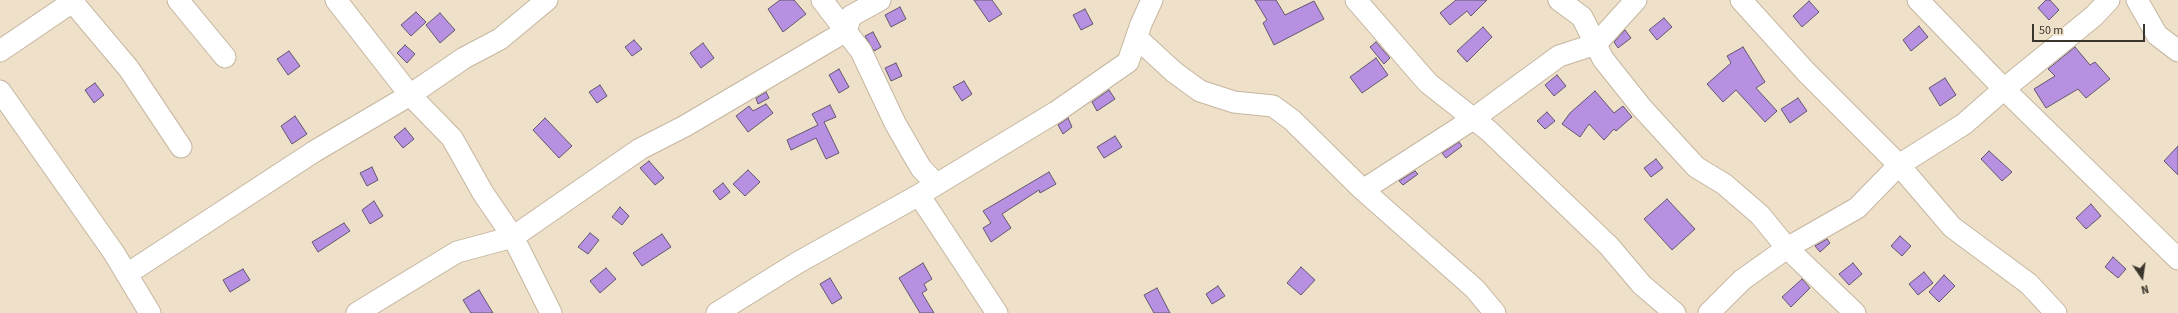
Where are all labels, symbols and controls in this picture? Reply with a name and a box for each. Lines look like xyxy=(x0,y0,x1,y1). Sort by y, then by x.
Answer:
scale bar xyxy=(2034,16,2147,42)
text: 50 m xyxy=(2039,22,2063,39)
north arrow xyxy=(2122,257,2162,297)
text: N xyxy=(2140,281,2150,297)

